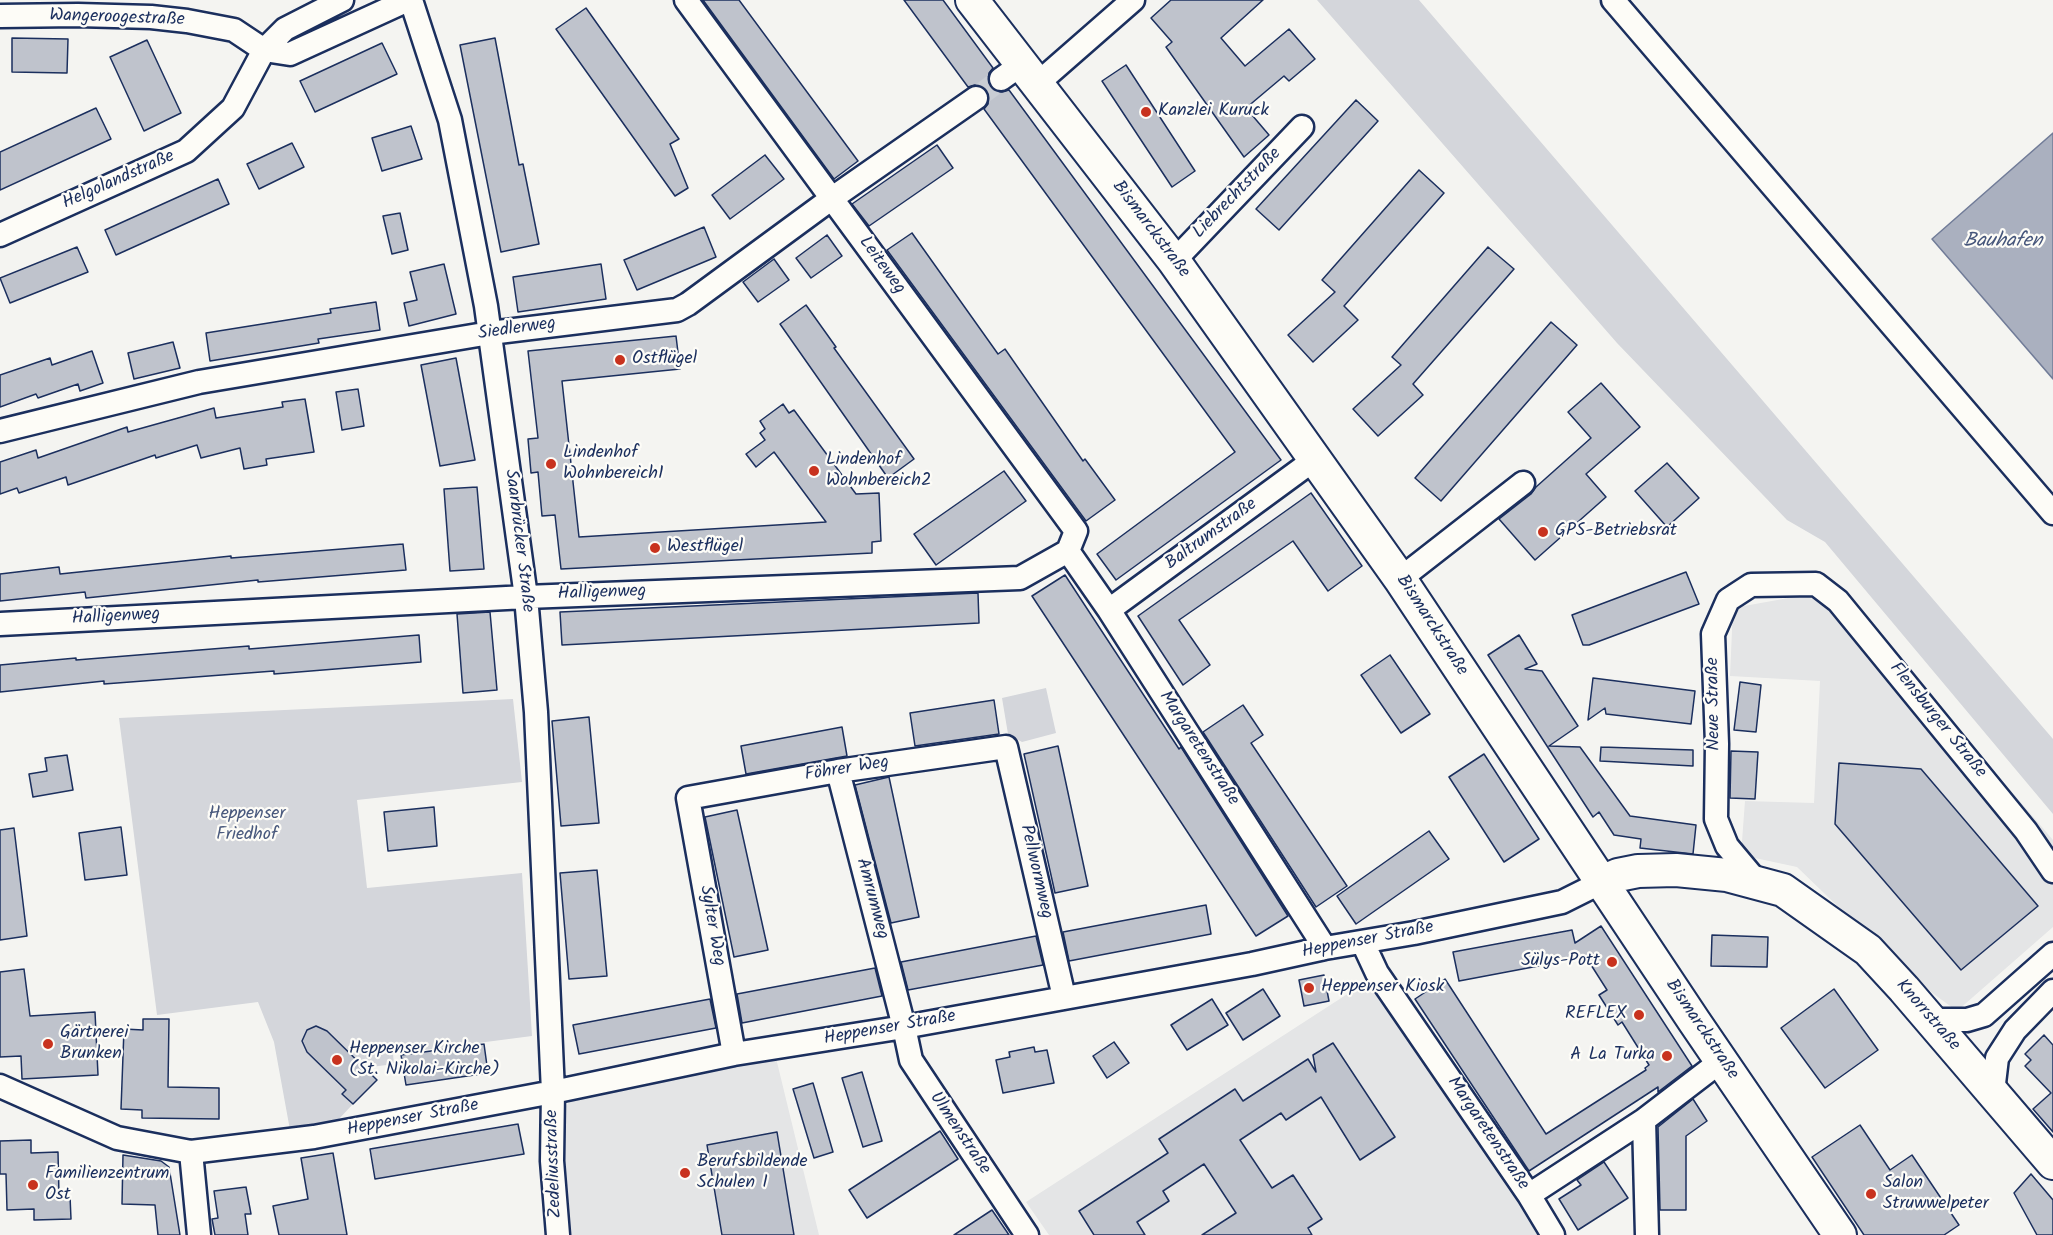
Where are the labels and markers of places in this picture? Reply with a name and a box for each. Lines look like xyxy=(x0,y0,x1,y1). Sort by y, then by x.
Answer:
place label: Kanzlei Kuruck xyxy=(1158,101,1269,123)
marker: Kanzlei Kuruck xyxy=(1139,105,1153,119)
place label: Ostflügel xyxy=(632,349,697,371)
marker: Ostflügel xyxy=(613,353,627,367)
place label: Lindenhof Wohnbereich1 xyxy=(563,443,664,486)
place label: Lindenhof Wohnbereich2 xyxy=(826,450,931,492)
marker: Lindenhof Wohnbereich1 xyxy=(544,457,558,471)
marker: Lindenhof Wohnbereich2 xyxy=(807,464,821,478)
place label: GPS-Betriebsrat xyxy=(1555,521,1677,543)
marker: GPS-Betriebsrat xyxy=(1536,525,1550,539)
place label: Westflügel xyxy=(667,537,743,559)
marker: Westflügel xyxy=(648,541,662,555)
place label: Sülys-Pott xyxy=(1521,951,1600,973)
marker: Sülys-Pott xyxy=(1605,955,1619,969)
place label: Heppenser Kiosk xyxy=(1321,977,1444,999)
marker: Heppenser Kiosk xyxy=(1302,981,1316,995)
place label: REFLEX xyxy=(1565,1004,1627,1026)
marker: REFLEX xyxy=(1632,1008,1646,1022)
place label: Gärtnerei Brunken xyxy=(60,1023,128,1066)
marker: Gärtnerei Brunken xyxy=(41,1037,55,1051)
place label: Heppenser Kirche (St. Nikolai-Kirche) xyxy=(349,1039,500,1082)
place label: A La Turka xyxy=(1570,1045,1655,1067)
marker: A La Turka xyxy=(1660,1049,1674,1063)
marker: Heppenser Kirche (St. Nikolai-Kirche) xyxy=(330,1053,344,1067)
place label: Berufsbildende Schulen I xyxy=(697,1152,808,1194)
place label: Familienzentrum Ost xyxy=(45,1164,169,1206)
marker: Berufsbildende Schulen I xyxy=(678,1166,692,1180)
place label: Salon Struwwelpeter xyxy=(1883,1173,1989,1216)
marker: Familienzentrum Ost xyxy=(26,1178,40,1192)
marker: Salon Struwwelpeter xyxy=(1864,1187,1878,1201)

